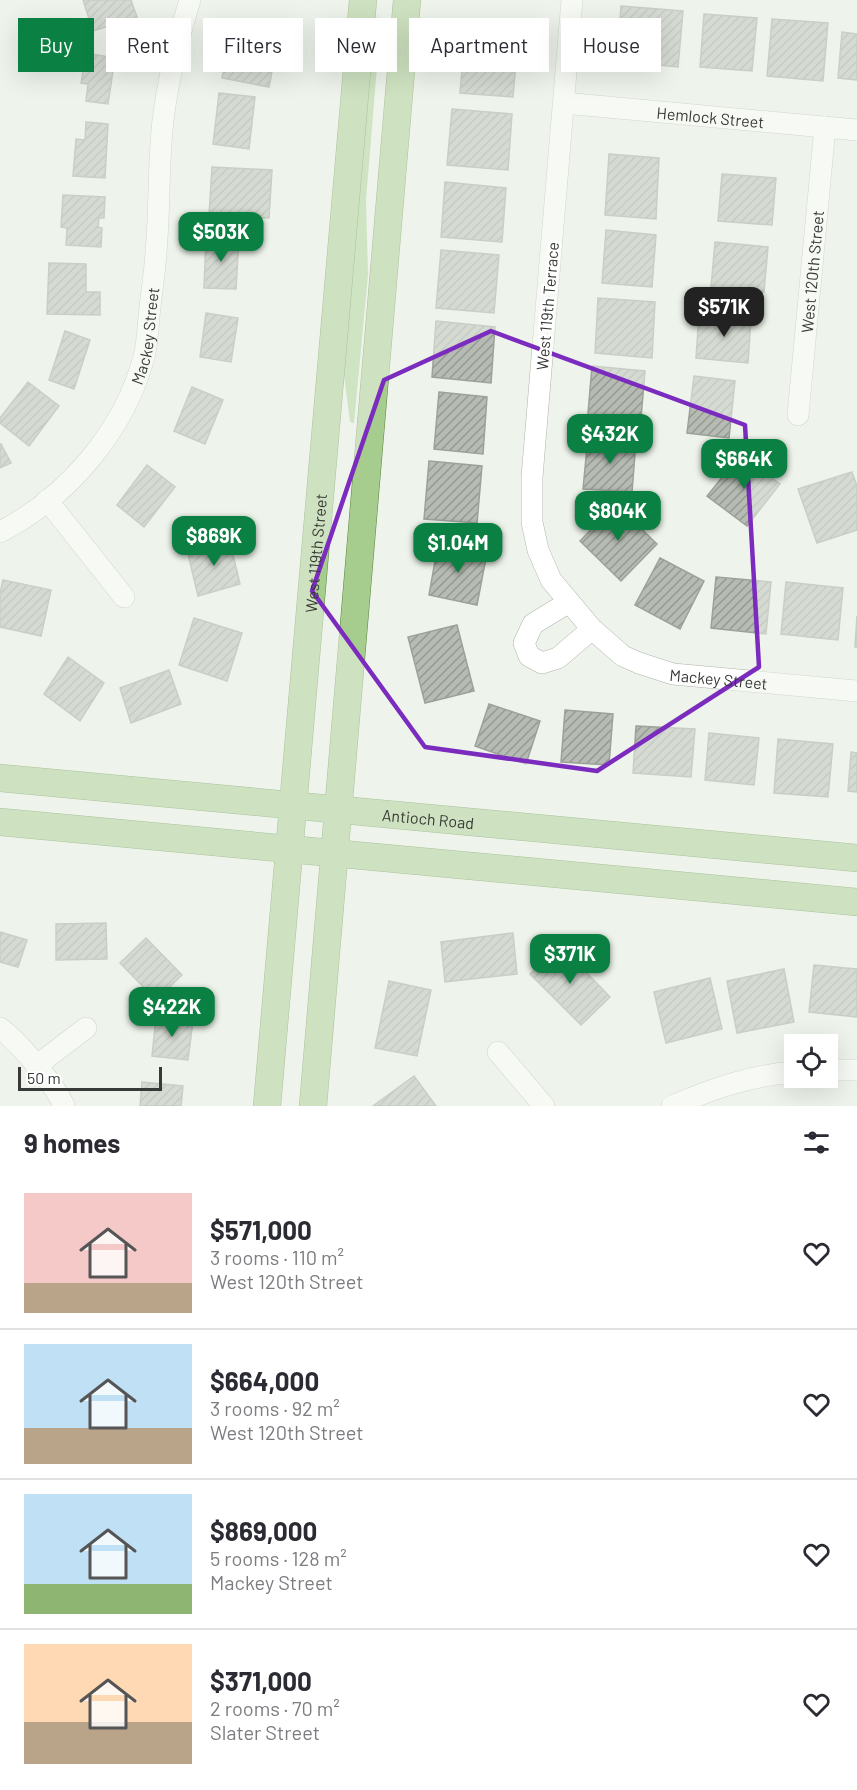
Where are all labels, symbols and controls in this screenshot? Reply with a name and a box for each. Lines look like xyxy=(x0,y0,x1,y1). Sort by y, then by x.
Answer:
chip: Buy xyxy=(18,18,94,72)
chip: Rent xyxy=(106,18,191,72)
chip: Filters xyxy=(203,18,303,72)
chip: New xyxy=(315,18,397,72)
chip: Apartment xyxy=(409,18,549,72)
chip: House xyxy=(561,18,661,72)
street label: Hemlock Street xyxy=(656,102,765,131)
street label: West 120th Street xyxy=(796,210,827,334)
pin: $503K xyxy=(179,212,263,263)
text: $503K xyxy=(193,219,249,243)
street label: West 119th Terrace xyxy=(532,241,562,371)
street label: Mackey Street xyxy=(126,286,162,387)
pin: $571K xyxy=(682,287,766,338)
text: $571K xyxy=(698,294,750,318)
pin: $432K xyxy=(568,414,652,465)
text: $432K xyxy=(581,421,639,445)
pin: $664K xyxy=(702,439,786,490)
text: $664K xyxy=(715,446,773,470)
pin: $804K xyxy=(576,491,660,542)
street label: West 119th Street xyxy=(300,493,330,613)
text: $804K xyxy=(589,498,647,522)
pin: $869K xyxy=(172,516,256,567)
text: $869K xyxy=(186,523,242,547)
pin: $1.04M xyxy=(409,523,507,574)
text: $1.04M xyxy=(427,530,489,554)
street label: Mackey Street xyxy=(669,664,768,692)
street label: Antioch Road xyxy=(381,804,475,832)
pin: $371K xyxy=(528,934,612,985)
text: $371K xyxy=(544,941,596,965)
pin: $422K xyxy=(130,987,214,1038)
text: $422K xyxy=(143,994,201,1018)
map controls xyxy=(784,1034,838,1088)
button: locate xyxy=(784,1034,838,1088)
scale bar xyxy=(18,1064,162,1092)
text: 50 m xyxy=(27,1068,61,1087)
icon: filters xyxy=(800,1126,833,1159)
text: 9 homes xyxy=(24,1127,120,1158)
text: $571,000 xyxy=(210,1214,312,1245)
icon: home xyxy=(72,1217,144,1289)
icon: heart xyxy=(800,1237,833,1270)
text: 3 rooms · 110 m² xyxy=(210,1245,344,1269)
text: West 120th Street xyxy=(210,1269,364,1293)
text: $664,000 xyxy=(210,1365,319,1396)
icon: home xyxy=(72,1368,144,1440)
icon: heart xyxy=(800,1388,833,1421)
text: 3 rooms · 92 m² xyxy=(210,1396,340,1420)
text: West 120th Street xyxy=(210,1420,364,1444)
text: $869,000 xyxy=(210,1515,317,1546)
icon: home xyxy=(72,1518,144,1590)
icon: heart xyxy=(800,1538,833,1571)
text: 5 rooms · 128 m² xyxy=(210,1546,347,1570)
text: Mackey Street xyxy=(210,1570,333,1594)
text: $371,000 xyxy=(210,1665,312,1696)
icon: home xyxy=(72,1668,144,1740)
icon: heart xyxy=(800,1688,833,1721)
text: 2 rooms · 70 m² xyxy=(210,1696,340,1720)
text: Slater Street xyxy=(210,1720,320,1744)

